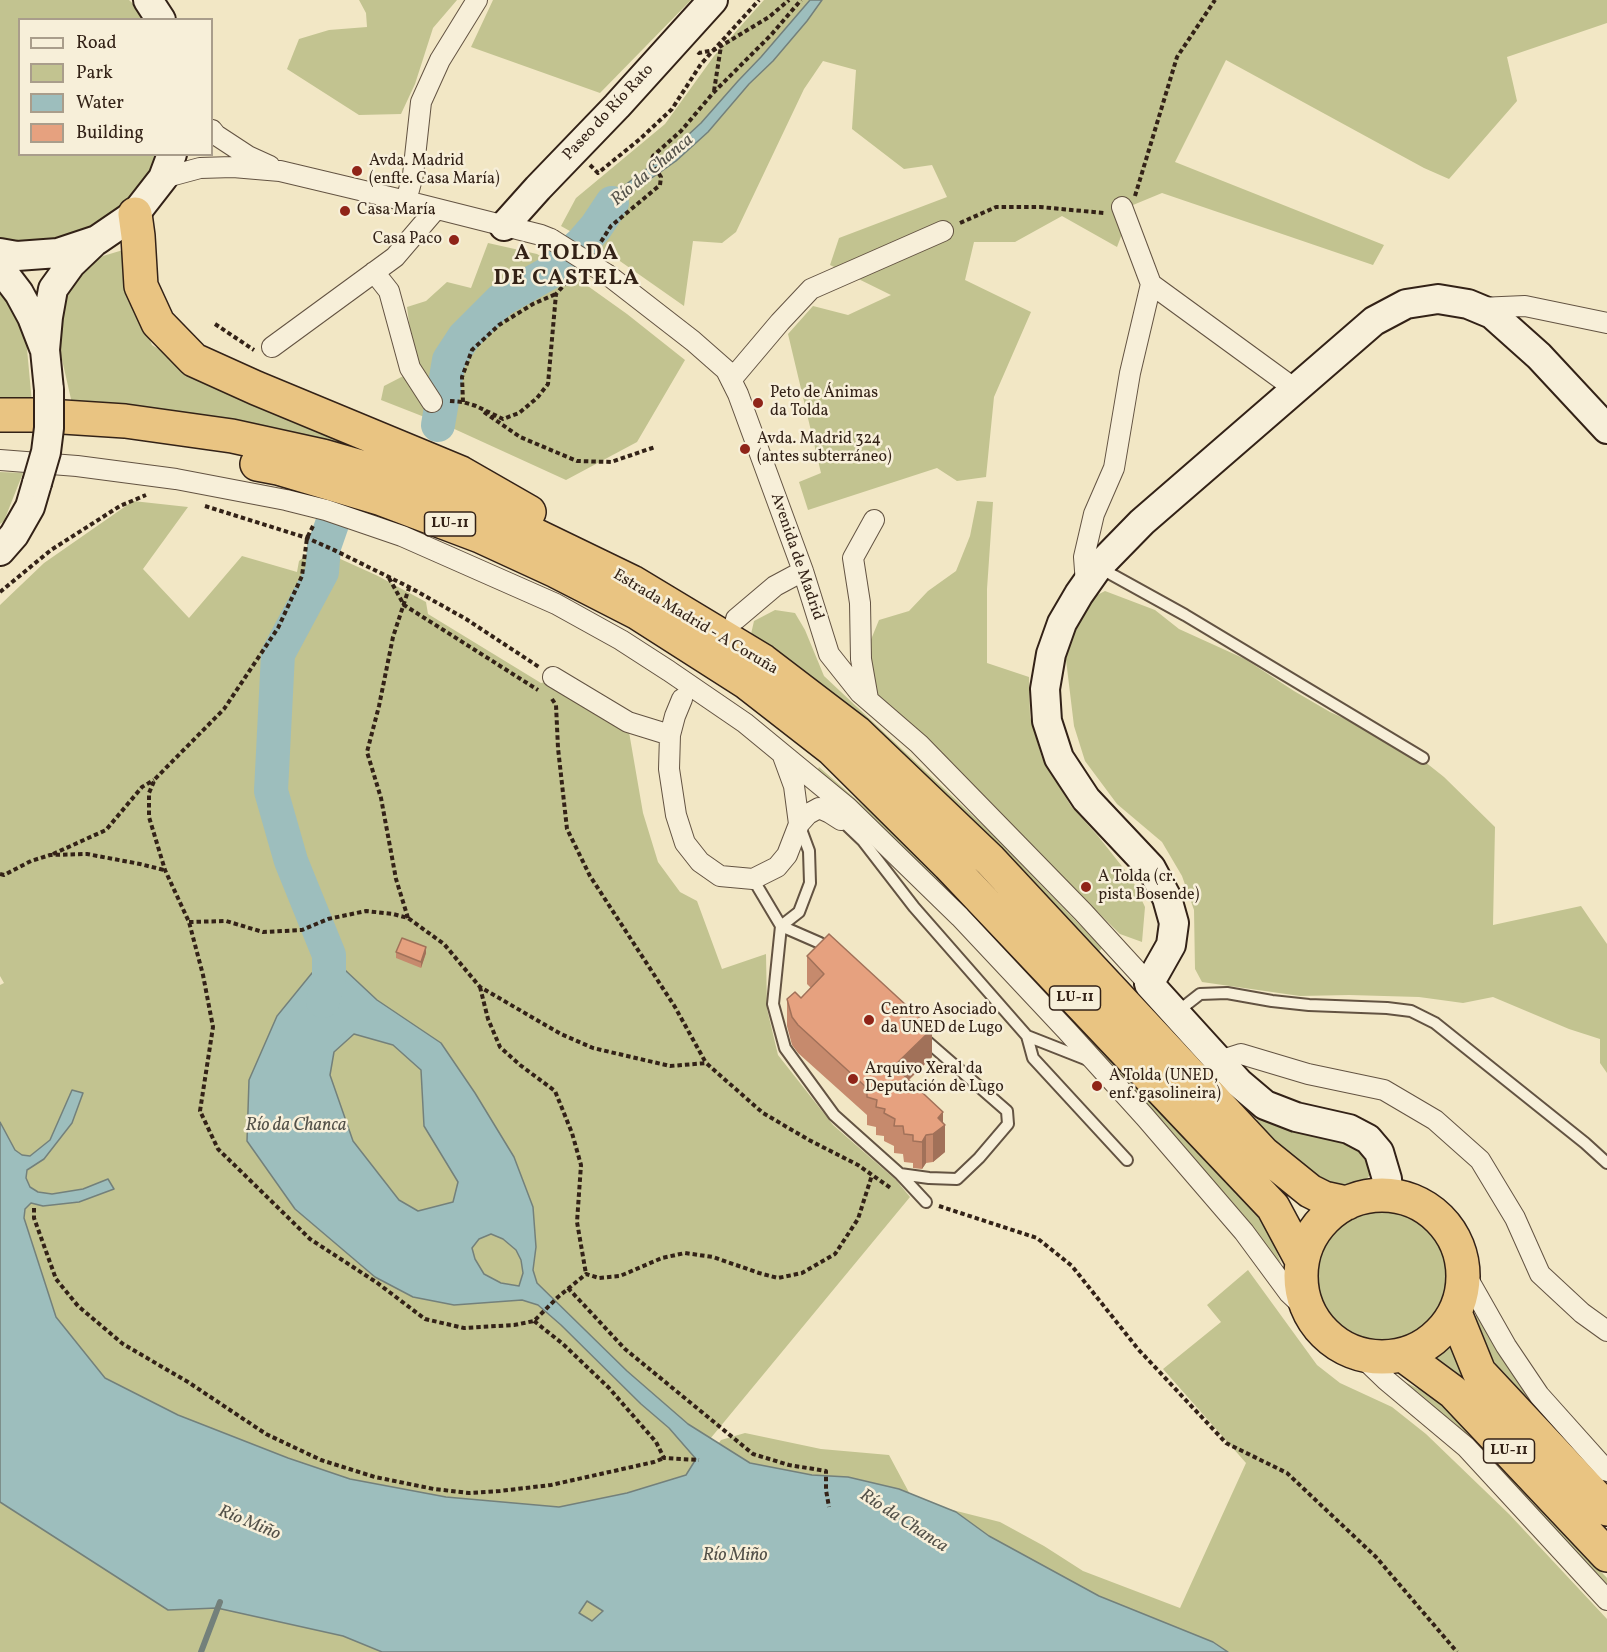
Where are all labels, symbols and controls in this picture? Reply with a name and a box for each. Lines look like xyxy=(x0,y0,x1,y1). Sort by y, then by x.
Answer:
legend xyxy=(18,18,213,156)
text: Road xyxy=(76,31,117,56)
text: Park xyxy=(76,61,113,86)
street label: Paseo do Río Rato xyxy=(560,61,658,165)
text: Water xyxy=(76,91,124,116)
text: Building xyxy=(76,121,144,146)
water label: Río da Chanca xyxy=(607,130,699,212)
place label: Avda. Madrid (enfte. Casa María) xyxy=(369,152,500,190)
marker: Avda. Madrid (enfte. Casa María) xyxy=(350,164,364,178)
place label: Casa María xyxy=(357,201,436,221)
marker: Casa María xyxy=(338,204,352,218)
place label: Casa Paco xyxy=(373,230,442,250)
marker: Casa Paco xyxy=(447,233,461,247)
district label: A TOLDA DE CASTELA xyxy=(494,242,640,294)
place label: Peto de Ánimas da Tolda xyxy=(770,384,878,422)
marker: Peto de Ánimas da Tolda xyxy=(751,396,765,410)
place label: Avda. Madrid 324 (antes subterráneo) xyxy=(757,430,892,468)
marker: Avda. Madrid 324 (antes subterráneo) xyxy=(738,442,752,456)
street label: Avenida de Madrid xyxy=(765,491,827,623)
road number: LU-11 xyxy=(424,512,476,536)
street label: Estrada Madrid - A Coruña xyxy=(609,566,781,680)
place label: A Tolda (cr. pista Bosende) xyxy=(1098,868,1199,906)
marker: A Tolda (cr. pista Bosende) xyxy=(1079,880,1093,894)
road number: LU-11 xyxy=(1050,986,1100,1010)
place label: Centro Asociado da UNED de Lugo xyxy=(881,1001,1003,1039)
marker: Centro Asociado da UNED de Lugo xyxy=(862,1013,876,1027)
place label: Arquivo Xeral da Deputación de Lugo xyxy=(865,1060,1004,1098)
place label: A Tolda (UNED, enf. gasolineira) xyxy=(1109,1067,1221,1105)
marker: Arquivo Xeral da Deputación de Lugo xyxy=(846,1072,860,1086)
marker: A Tolda (UNED, enf. gasolineira) xyxy=(1090,1079,1104,1093)
water label: Río da Chanca xyxy=(246,1116,346,1138)
road number: LU-11 xyxy=(1484,1439,1534,1463)
water label: Río da Chanca xyxy=(855,1485,951,1559)
water label: Río Miño xyxy=(215,1502,283,1546)
water label: Río Miño xyxy=(702,1546,768,1568)

